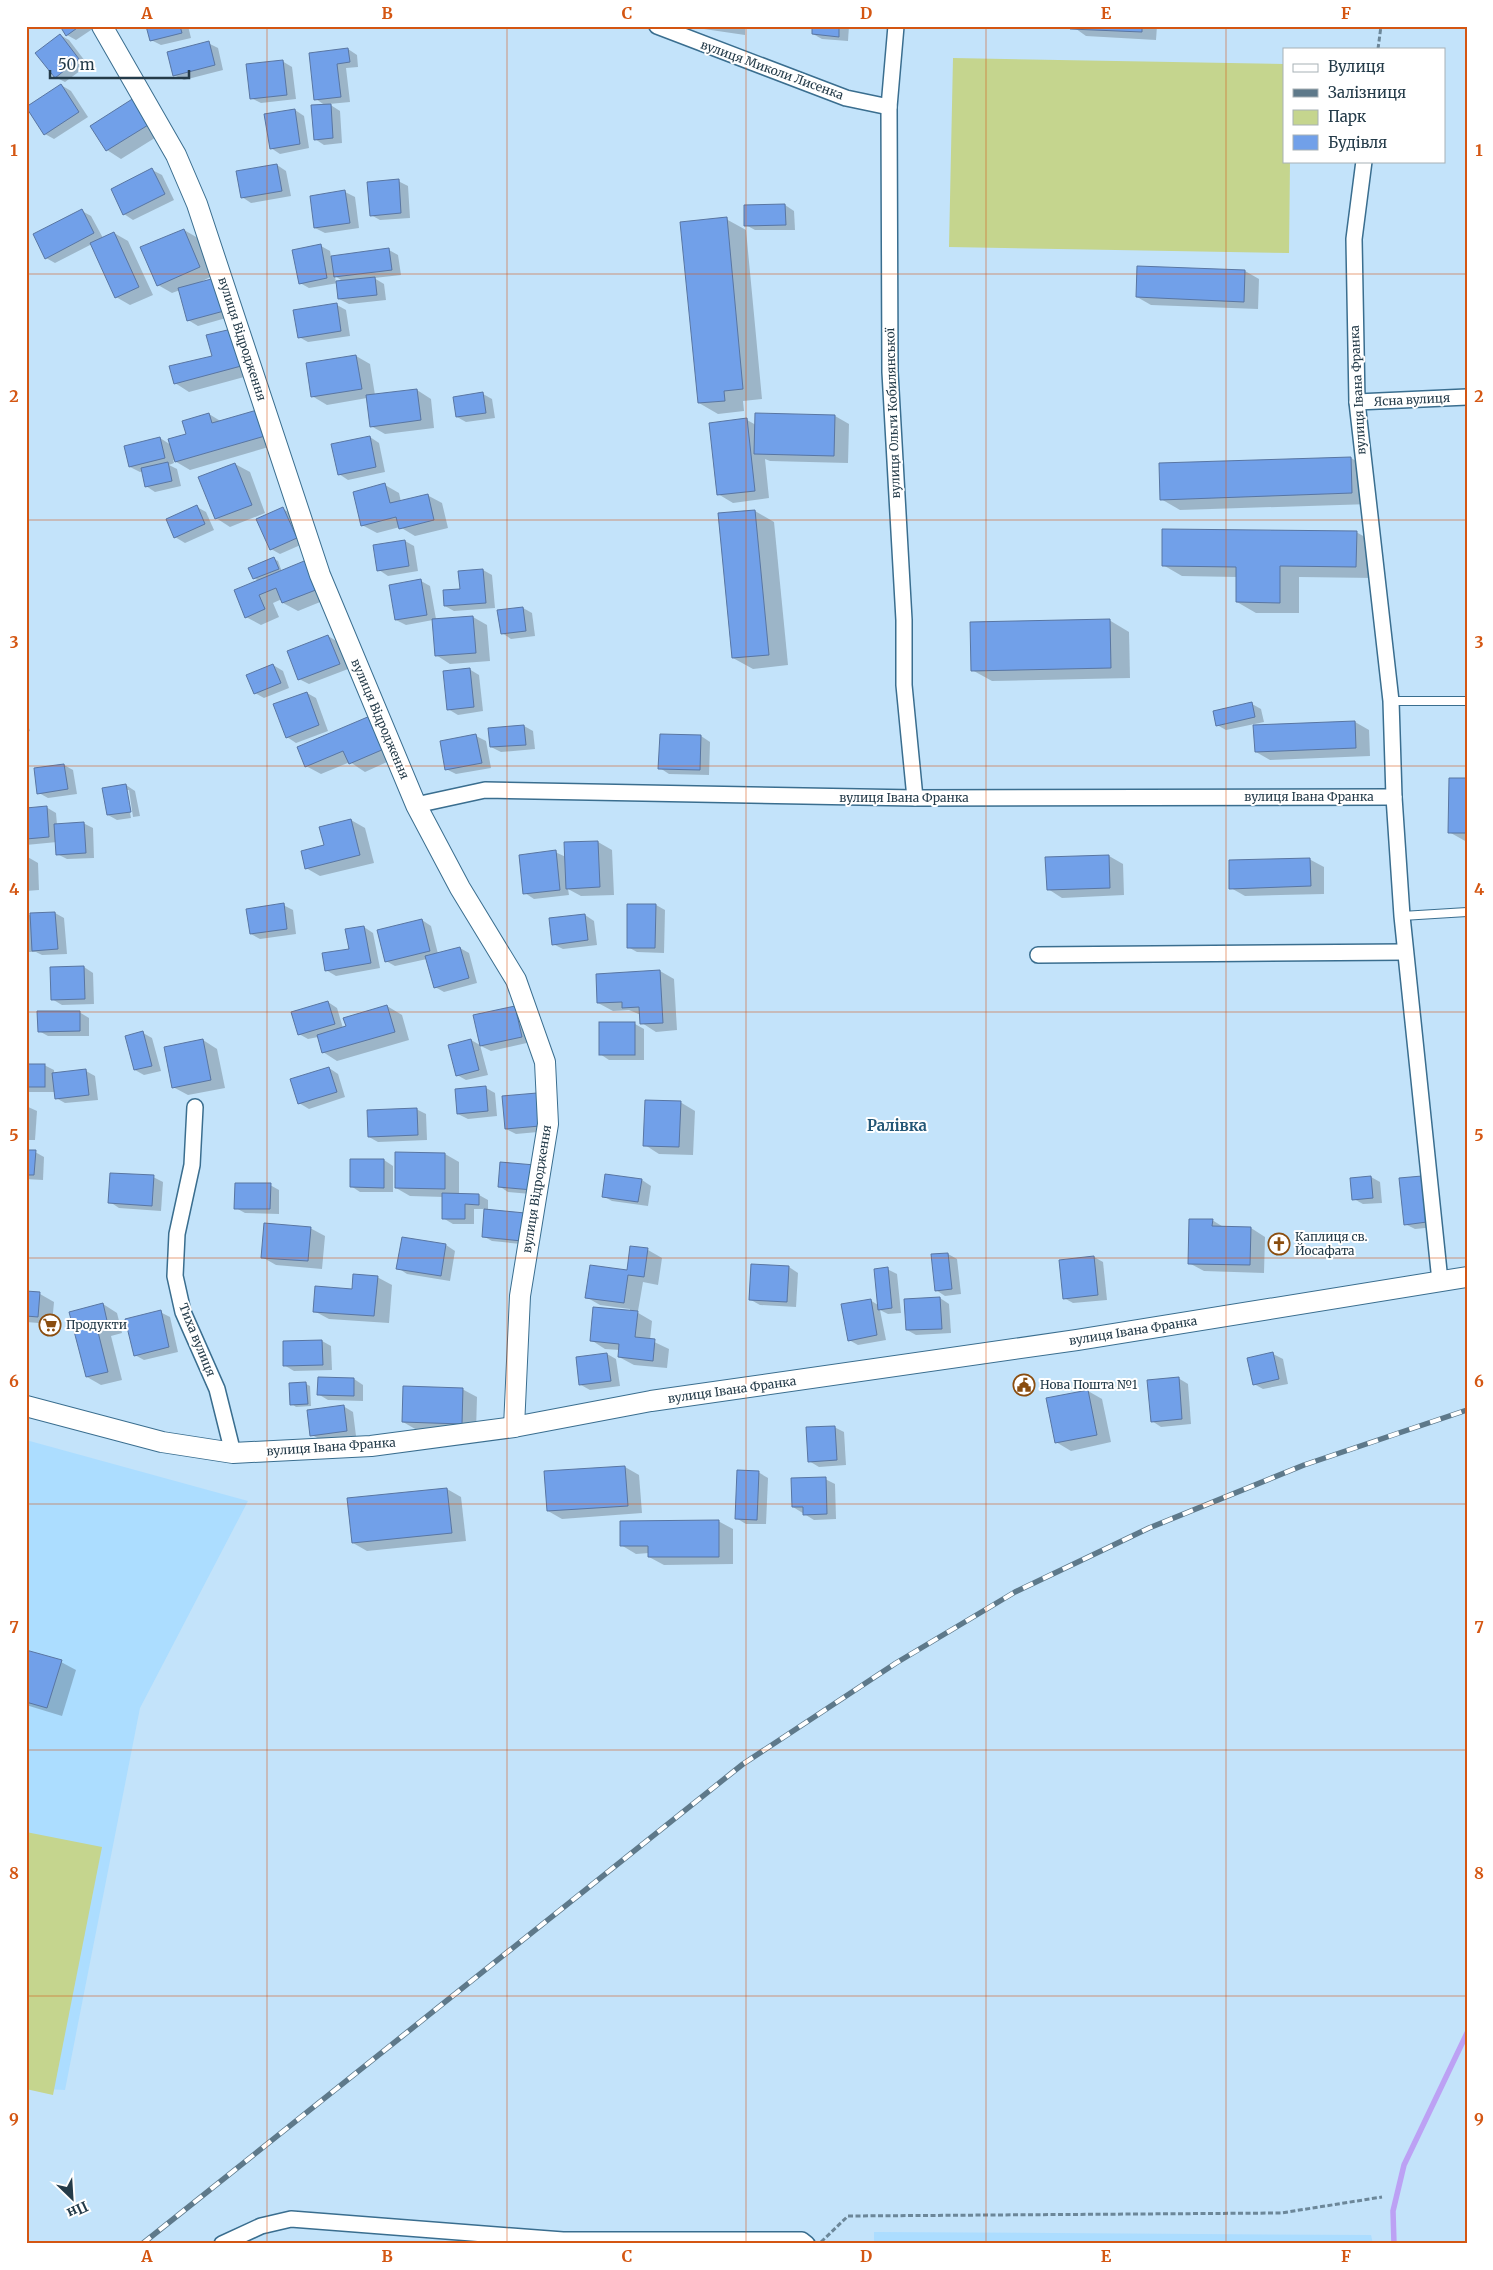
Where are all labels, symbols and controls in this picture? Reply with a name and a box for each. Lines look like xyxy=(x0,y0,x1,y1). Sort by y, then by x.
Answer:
text: A xyxy=(140,3,153,23)
text: B xyxy=(381,3,393,23)
text: C xyxy=(622,3,632,23)
text: D xyxy=(860,3,872,23)
text: E xyxy=(1101,3,1112,23)
text: F xyxy=(1341,3,1351,23)
street label: вулиця Миколи Лисенка xyxy=(699,37,846,103)
scale bar xyxy=(50,48,189,80)
legend xyxy=(1283,48,1446,162)
text: 50 m xyxy=(58,55,95,74)
text: Вулиця xyxy=(1328,57,1385,76)
text: Залізниця xyxy=(1328,83,1406,102)
text: Парк xyxy=(1328,107,1367,126)
text: Будівля xyxy=(1328,133,1387,152)
text: 1 xyxy=(10,140,18,160)
text: 1 xyxy=(1475,140,1483,160)
street label: вулиця Відродження xyxy=(215,275,270,403)
street label: вулиця Івана Франка xyxy=(1347,324,1368,455)
street label: вулиця Ольги Кобилянської xyxy=(882,327,903,499)
text: 2 xyxy=(9,386,19,406)
text: 2 xyxy=(1474,386,1484,406)
street label: Ясна вулиця xyxy=(1373,390,1450,409)
text: 3 xyxy=(9,632,19,652)
text: 3 xyxy=(1474,632,1484,652)
street label: вулиця Відродження xyxy=(348,656,413,781)
street label: вулиця Івана Франка xyxy=(1244,789,1374,804)
street label: вулиця Івана Франка xyxy=(839,790,969,805)
text: 4 xyxy=(9,879,19,899)
text: 4 xyxy=(1474,879,1484,899)
district label: Ралівка xyxy=(867,1116,928,1135)
street label: вулиця Відродження xyxy=(519,1124,554,1254)
text: 5 xyxy=(9,1125,19,1145)
text: 5 xyxy=(1474,1125,1484,1145)
place label: Каплиця св. Йосафата xyxy=(1295,1229,1368,1258)
church icon: Каплиця св. Йосафата xyxy=(1267,1232,1291,1256)
street label: Тиха вулиця xyxy=(176,1301,219,1379)
supermarket icon: Продукти xyxy=(38,1313,62,1337)
street label: вулиця Івана Франка xyxy=(1068,1313,1199,1348)
place label: Продукти xyxy=(66,1317,127,1332)
text: 6 xyxy=(9,1371,19,1391)
text: 6 xyxy=(1474,1371,1484,1391)
street label: вулиця Івана Франка xyxy=(667,1373,798,1406)
public building icon: Нова Пошта №1 xyxy=(1012,1373,1036,1397)
place label: Нова Пошта №1 xyxy=(1040,1377,1138,1392)
street label: вулиця Івана Франка xyxy=(266,1434,397,1459)
text: 7 xyxy=(9,1617,19,1637)
text: 7 xyxy=(1474,1617,1484,1637)
text: 8 xyxy=(9,1863,19,1883)
text: 8 xyxy=(1474,1863,1484,1883)
text: 9 xyxy=(9,2109,19,2129)
text: 9 xyxy=(1474,2109,1484,2129)
north arrow xyxy=(48,2172,98,2222)
text: Пн xyxy=(64,2197,91,2222)
text: A xyxy=(140,2246,153,2266)
text: B xyxy=(381,2246,393,2266)
text: C xyxy=(622,2246,632,2266)
text: D xyxy=(860,2246,872,2266)
text: E xyxy=(1101,2246,1112,2266)
text: F xyxy=(1341,2246,1351,2266)

